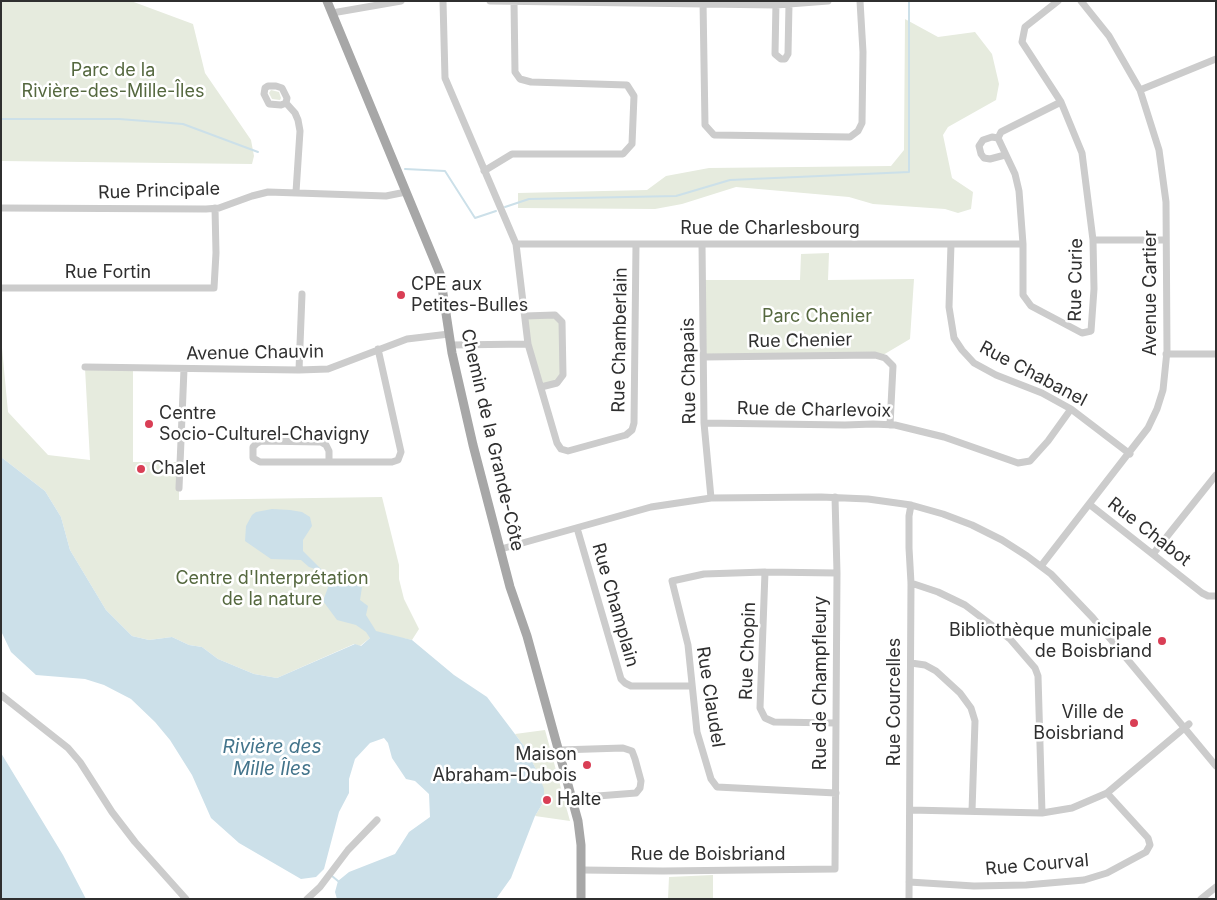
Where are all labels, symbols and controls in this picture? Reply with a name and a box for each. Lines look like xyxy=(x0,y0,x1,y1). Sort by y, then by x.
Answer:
park label: Parc de la Rivière-des-Mille-Îles xyxy=(22,60,204,102)
street label: Rue Principale xyxy=(98,178,220,204)
street label: Rue de Charlesbourg xyxy=(680,218,860,240)
street label: Avenue Cartier xyxy=(1140,230,1162,356)
street label: Rue Curie xyxy=(1064,238,1088,322)
street label: Rue Fortin xyxy=(65,262,151,284)
street label: Rue Chamberlain xyxy=(608,267,632,413)
place label: CPE aux Petites-Bulles xyxy=(411,274,528,316)
marker: CPE aux Petites-Bulles xyxy=(395,289,407,301)
park label: Parc Chenier xyxy=(762,306,872,328)
street label: Rue Chapais xyxy=(677,317,701,425)
street label: Chemin de la Grande-Côte xyxy=(456,327,528,553)
street label: Rue Chenier xyxy=(748,329,852,353)
street label: Rue Chabanel xyxy=(976,337,1090,411)
street label: Avenue Chauvin xyxy=(186,341,324,365)
street label: Rue de Charlevoix xyxy=(737,398,891,422)
place label: Centre Socio-Culturel-Chavigny xyxy=(159,403,369,446)
marker: Centre Socio-Culturel-Chavigny xyxy=(143,418,155,430)
place label: Chalet xyxy=(151,458,206,480)
marker: Chalet xyxy=(135,463,147,475)
street label: Rue Chabot xyxy=(1103,493,1195,571)
street label: Rue Champlain xyxy=(587,541,643,669)
park label: Centre d'Interprétation de la nature xyxy=(175,568,369,610)
street label: Rue de Champfleury xyxy=(810,596,832,770)
street label: Rue Chopin xyxy=(735,601,761,701)
place label: Bibliothèque municipale de Boisbriand xyxy=(949,620,1152,662)
marker: Bibliothèque municipale de Boisbriand xyxy=(1156,635,1168,647)
street label: Rue Courcelles xyxy=(884,638,906,766)
street label: Rue Claudel xyxy=(691,645,729,749)
place label: Ville de Boisbriand xyxy=(1033,702,1124,744)
marker: Ville de Boisbriand xyxy=(1128,717,1140,729)
water label: Rivière des Mille Îles xyxy=(223,736,321,780)
place label: Maison Abraham-Dubois xyxy=(433,744,577,786)
marker: Maison Abraham-Dubois xyxy=(581,759,593,771)
place label: Halte xyxy=(557,789,601,811)
marker: Halte xyxy=(541,794,553,806)
street label: Rue de Boisbriand xyxy=(631,844,785,866)
street label: Rue Courval xyxy=(984,850,1090,880)

